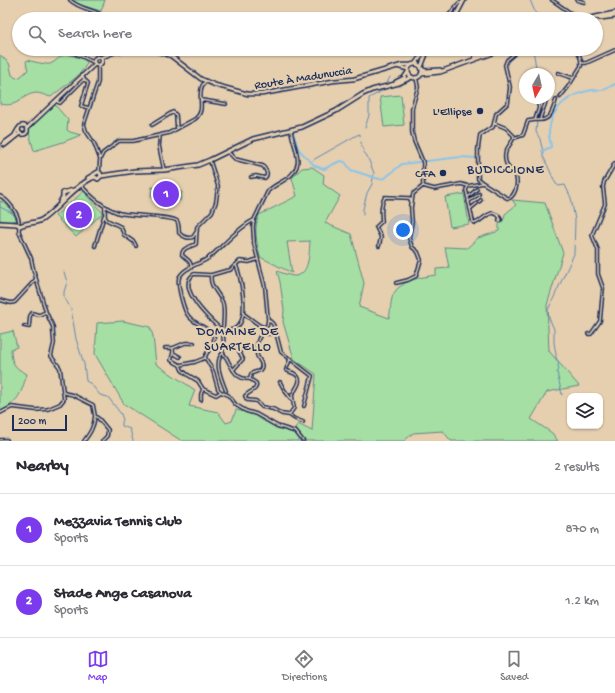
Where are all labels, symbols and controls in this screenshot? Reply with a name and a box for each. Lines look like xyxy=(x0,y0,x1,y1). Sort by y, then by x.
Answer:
search box xyxy=(12,12,603,56)
icon: search xyxy=(26,23,48,45)
text: Search here xyxy=(58,25,132,43)
street label: Route À Madunuccia xyxy=(254,64,353,94)
north arrow xyxy=(519,68,555,104)
place label: L'Ellipse xyxy=(433,106,473,120)
marker: L'Ellipse xyxy=(475,106,485,116)
district label: BUDICCIONE xyxy=(466,163,545,178)
place label: CFA xyxy=(415,168,436,182)
marker: CFA xyxy=(438,168,448,178)
pin: 1 xyxy=(153,179,179,209)
pin: 2 xyxy=(66,200,92,230)
your location xyxy=(393,220,413,240)
district label: DOMAINE DE SUARTELLO xyxy=(196,325,279,355)
map controls xyxy=(567,393,603,429)
button: layers xyxy=(567,393,603,429)
scale bar xyxy=(12,413,67,432)
text: 200 m xyxy=(18,416,46,428)
text: Nearby xyxy=(16,457,69,477)
text: 2 results xyxy=(554,460,599,475)
text: Mezzavia Tennis Club xyxy=(54,513,182,531)
text: 1 xyxy=(26,522,32,537)
text: 870 m xyxy=(565,522,599,537)
text: Sports xyxy=(54,531,88,546)
text: Stade Ange Casanova xyxy=(54,585,191,603)
text: 2 xyxy=(26,594,32,609)
text: 1.2 km xyxy=(565,594,599,609)
text: Sports xyxy=(54,603,88,618)
tab: Map xyxy=(87,648,109,684)
tab: Directions xyxy=(282,648,327,684)
tab: Saved xyxy=(500,648,528,684)

